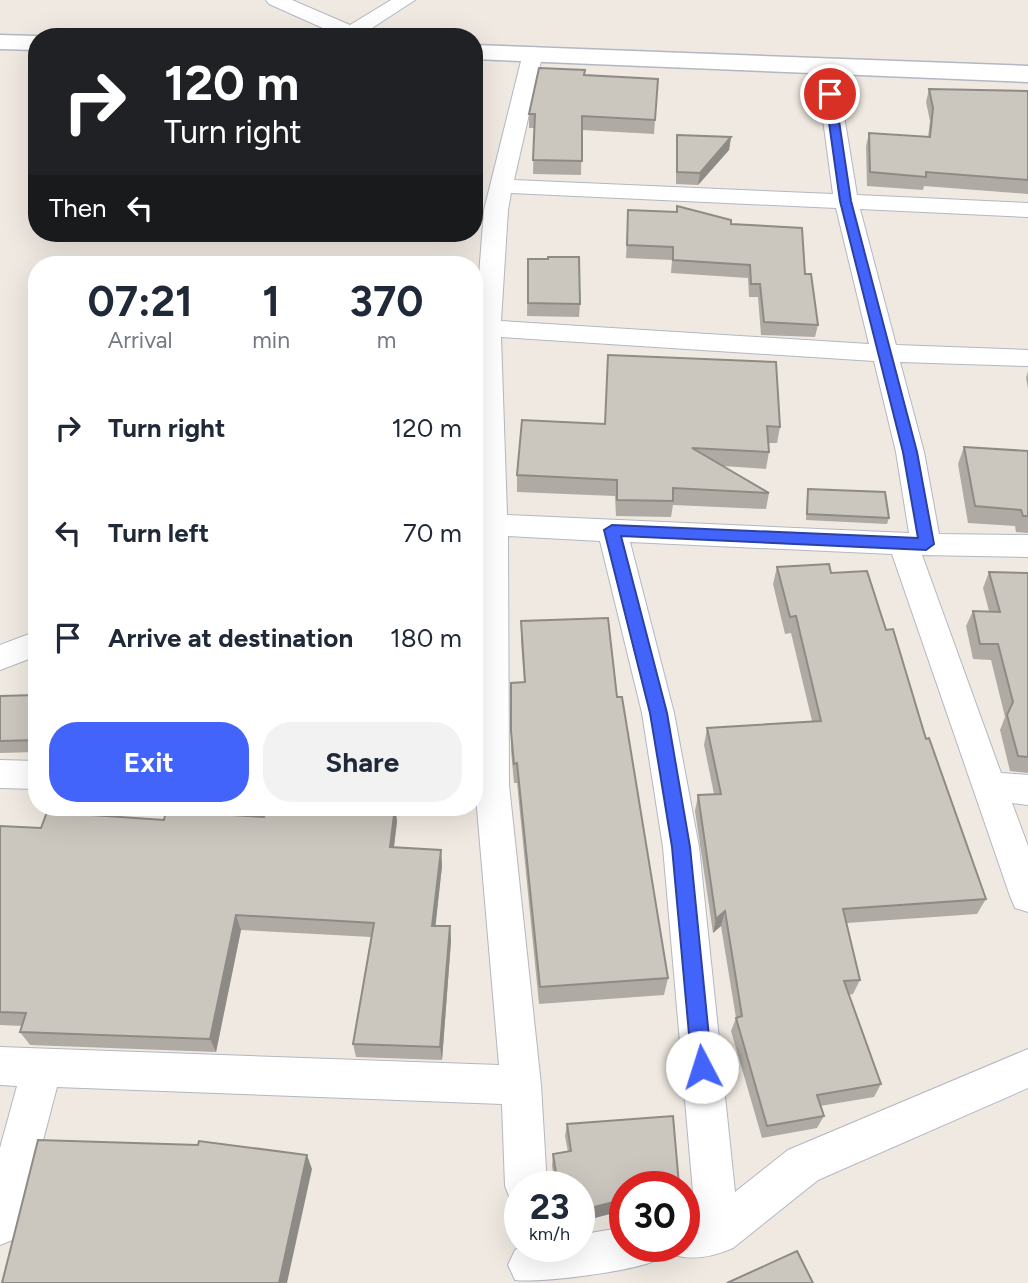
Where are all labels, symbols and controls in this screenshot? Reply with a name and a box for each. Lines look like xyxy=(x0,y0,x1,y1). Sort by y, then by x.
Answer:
text: 120 m xyxy=(164,53,299,112)
icon: right xyxy=(49,56,140,147)
pin xyxy=(800,64,860,124)
icon: arrive xyxy=(811,75,849,113)
text: Turn right xyxy=(164,113,302,151)
icon: left xyxy=(121,189,159,227)
text: Then xyxy=(49,192,107,224)
text: 07:21 xyxy=(88,276,193,327)
text: 1 xyxy=(262,276,280,327)
text: 370 xyxy=(350,276,423,327)
text: Arrival xyxy=(108,326,173,354)
text: min xyxy=(252,326,290,354)
text: m xyxy=(377,326,396,354)
icon: right xyxy=(49,409,87,447)
text: Turn right xyxy=(108,412,225,444)
text: 120 m xyxy=(392,412,462,444)
icon: left xyxy=(49,514,87,552)
text: Turn left xyxy=(108,517,209,549)
text: 70 m xyxy=(403,517,462,549)
icon: arrive xyxy=(49,619,87,657)
text: Arrive at destination xyxy=(108,622,353,654)
text: 180 m xyxy=(390,622,462,654)
button: Exit xyxy=(49,722,249,802)
button: Share xyxy=(263,722,462,802)
position arrow xyxy=(665,1030,739,1104)
speed limit sign: 30 xyxy=(609,1171,700,1262)
text: 23 xyxy=(530,1186,569,1228)
text: km/h xyxy=(529,1223,570,1245)

